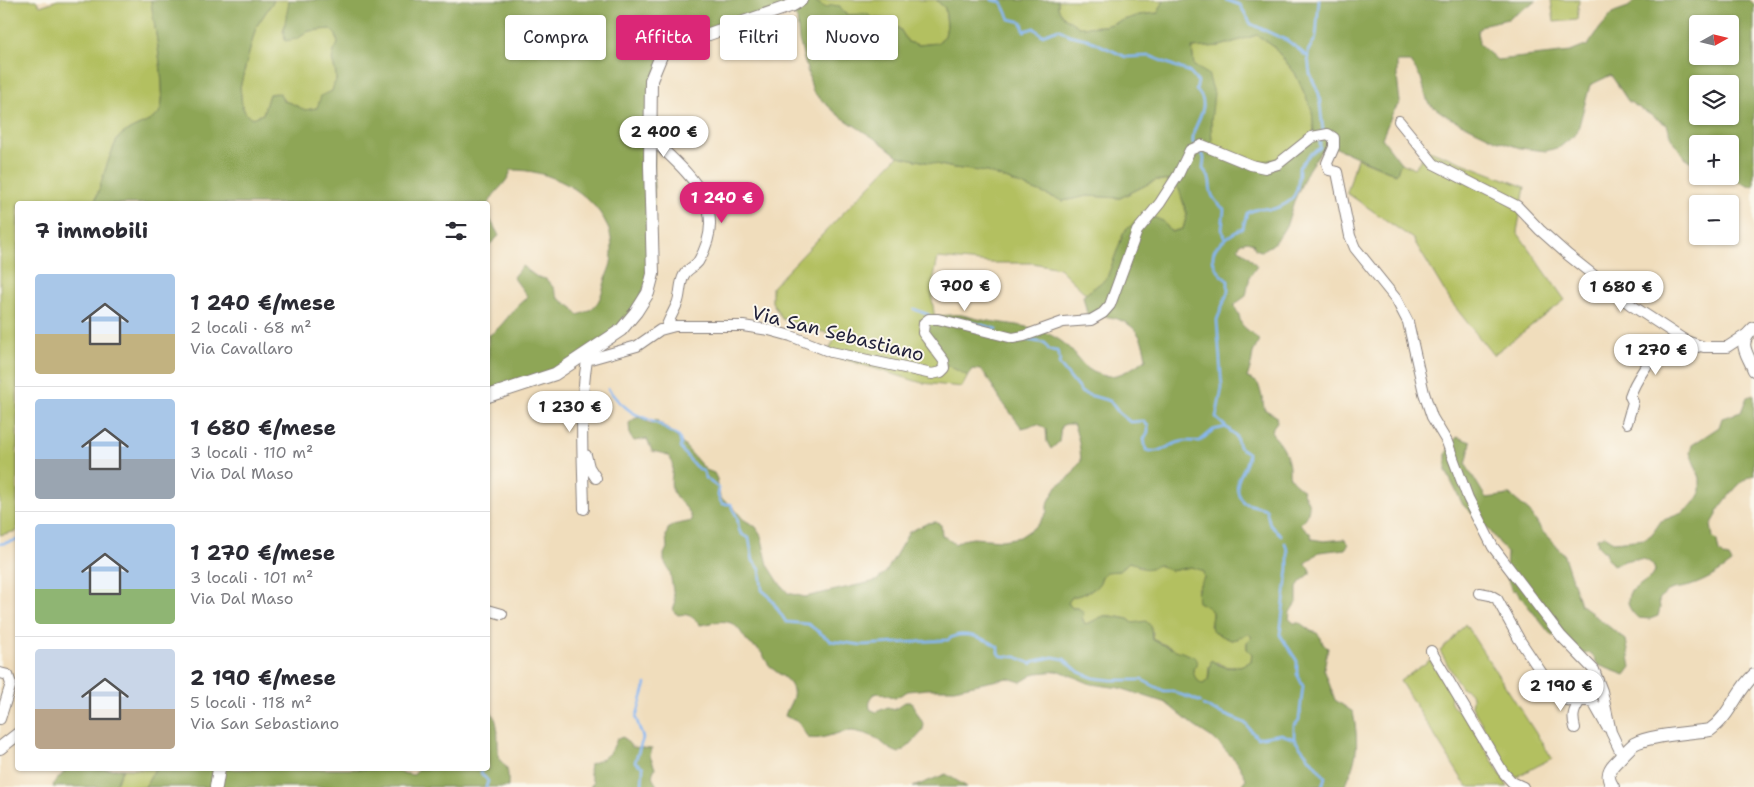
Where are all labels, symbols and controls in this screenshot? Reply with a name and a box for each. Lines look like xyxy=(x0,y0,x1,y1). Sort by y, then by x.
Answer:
chip: Compra xyxy=(505,15,606,60)
chip: Affitta xyxy=(616,15,710,60)
chip: Filtri xyxy=(720,15,797,60)
chip: Nuovo xyxy=(807,15,898,60)
north arrow xyxy=(1689,15,1739,65)
map controls xyxy=(1689,15,1739,245)
button: layers xyxy=(1689,75,1739,125)
pin: 2 400 € xyxy=(618,116,710,158)
text: 2 400 € xyxy=(631,121,697,142)
button: + xyxy=(1689,135,1739,185)
pin: 1 240 € xyxy=(676,182,768,224)
text: 1 240 € xyxy=(691,187,753,208)
button: − xyxy=(1689,195,1739,245)
text: 7 immobili xyxy=(35,217,148,245)
icon: filters xyxy=(442,217,470,245)
pin: 700 € xyxy=(930,270,1000,312)
pin: 1 680 € xyxy=(1575,270,1667,313)
text: 700 € xyxy=(940,275,990,296)
text: 1 680 € xyxy=(1590,276,1652,297)
text: 1 240 €/mese xyxy=(190,289,336,317)
icon: home xyxy=(75,294,135,354)
street label: Via San Sebastiano xyxy=(749,300,927,367)
text: 2 locali · 68 m² xyxy=(190,317,312,338)
pin: 1 270 € xyxy=(1610,334,1702,376)
text: Via Cavallaro xyxy=(190,338,293,359)
text: 1 270 € xyxy=(1625,339,1687,360)
pin: 1 230 € xyxy=(524,390,616,433)
text: 1 230 € xyxy=(539,396,601,417)
text: 1 680 €/mese xyxy=(190,414,336,442)
icon: home xyxy=(75,419,135,479)
text: 3 locali · 110 m² xyxy=(190,442,313,463)
text: Via Dal Maso xyxy=(190,463,294,484)
text: 1 270 €/mese xyxy=(190,539,335,567)
icon: home xyxy=(75,544,135,604)
text: 3 locali · 101 m² xyxy=(190,567,313,588)
text: Via Dal Maso xyxy=(190,588,294,609)
text: 2 190 €/mese xyxy=(190,664,336,692)
icon: home xyxy=(75,669,135,729)
pin: 2 190 € xyxy=(1515,670,1607,712)
text: 2 190 € xyxy=(1530,675,1592,696)
text: 5 locali · 118 m² xyxy=(190,692,312,713)
text: Via San Sebastiano xyxy=(190,713,339,734)

